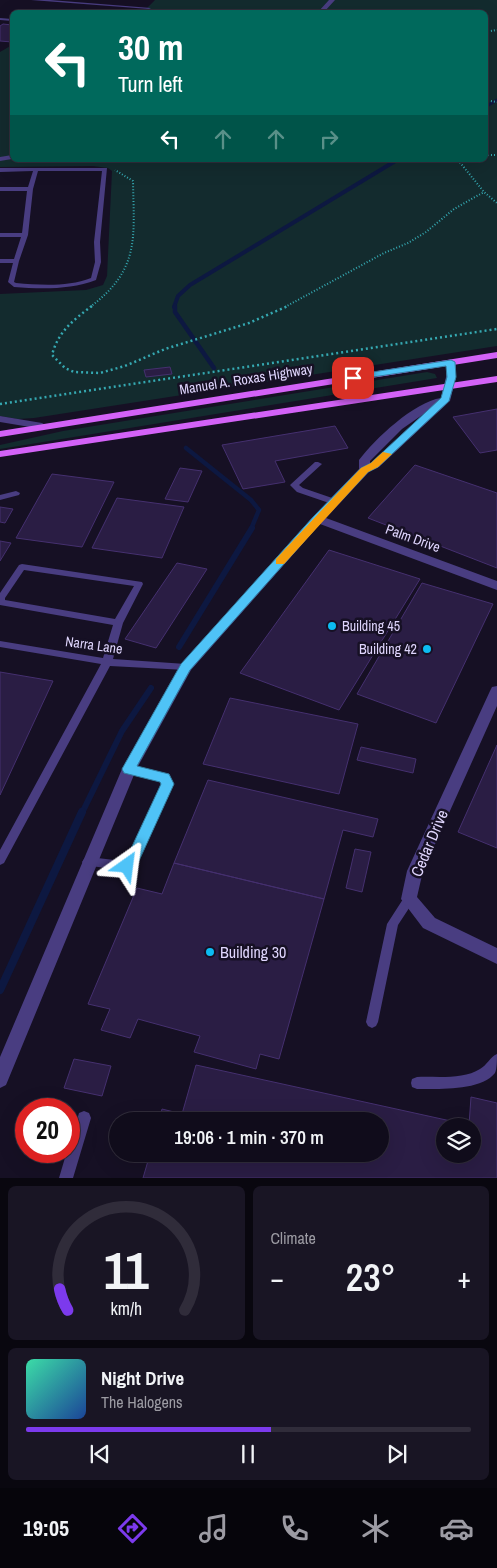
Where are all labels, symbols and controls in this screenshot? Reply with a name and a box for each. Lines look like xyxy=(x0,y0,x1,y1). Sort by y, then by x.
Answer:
text: 30 m xyxy=(118,24,183,71)
icon: left xyxy=(35,30,100,95)
text: Turn left xyxy=(118,69,183,99)
icon: left xyxy=(156,125,184,153)
icon: ahead xyxy=(209,125,237,153)
icon: ahead xyxy=(262,125,290,153)
icon: right xyxy=(315,125,343,153)
pin xyxy=(332,357,374,399)
street label: Manuel A. Roxas Highway xyxy=(178,360,314,398)
icon: arrive xyxy=(339,364,367,392)
street label: Palm Drive xyxy=(383,520,443,556)
place label: Building 45 xyxy=(342,617,400,635)
marker: Building 45 xyxy=(326,620,338,632)
street label: Narra Lane xyxy=(64,632,124,658)
place label: Building 42 xyxy=(359,640,417,658)
marker: Building 42 xyxy=(421,643,433,655)
street label: Cedar Drive xyxy=(405,806,453,880)
position arrow xyxy=(100,839,152,891)
place label: Building 30 xyxy=(220,941,286,963)
marker: Building 30 xyxy=(204,946,216,958)
speed limit sign: 20 xyxy=(15,1098,80,1163)
map controls xyxy=(436,1118,481,1163)
button: layers xyxy=(436,1118,481,1163)
text: 19:06 · 1 min · 370 m xyxy=(174,1124,324,1150)
text: Climate xyxy=(271,1227,316,1249)
text: 11 xyxy=(104,1235,149,1305)
text: 23° xyxy=(346,1252,396,1303)
text: − xyxy=(271,1259,284,1297)
text: + xyxy=(458,1259,471,1297)
text: km/h xyxy=(110,1297,142,1321)
text: Night Drive xyxy=(101,1365,184,1391)
text: The Halogens xyxy=(101,1391,183,1413)
icon: previous xyxy=(86,1440,114,1468)
icon: pause xyxy=(234,1440,262,1468)
icon: next xyxy=(383,1440,411,1468)
icon: directions xyxy=(115,1511,150,1546)
icon: music xyxy=(196,1511,231,1546)
icon: phone xyxy=(277,1511,312,1546)
icon: climate xyxy=(358,1511,393,1546)
icon: car xyxy=(439,1511,474,1546)
text: 19:05 xyxy=(23,1513,69,1543)

